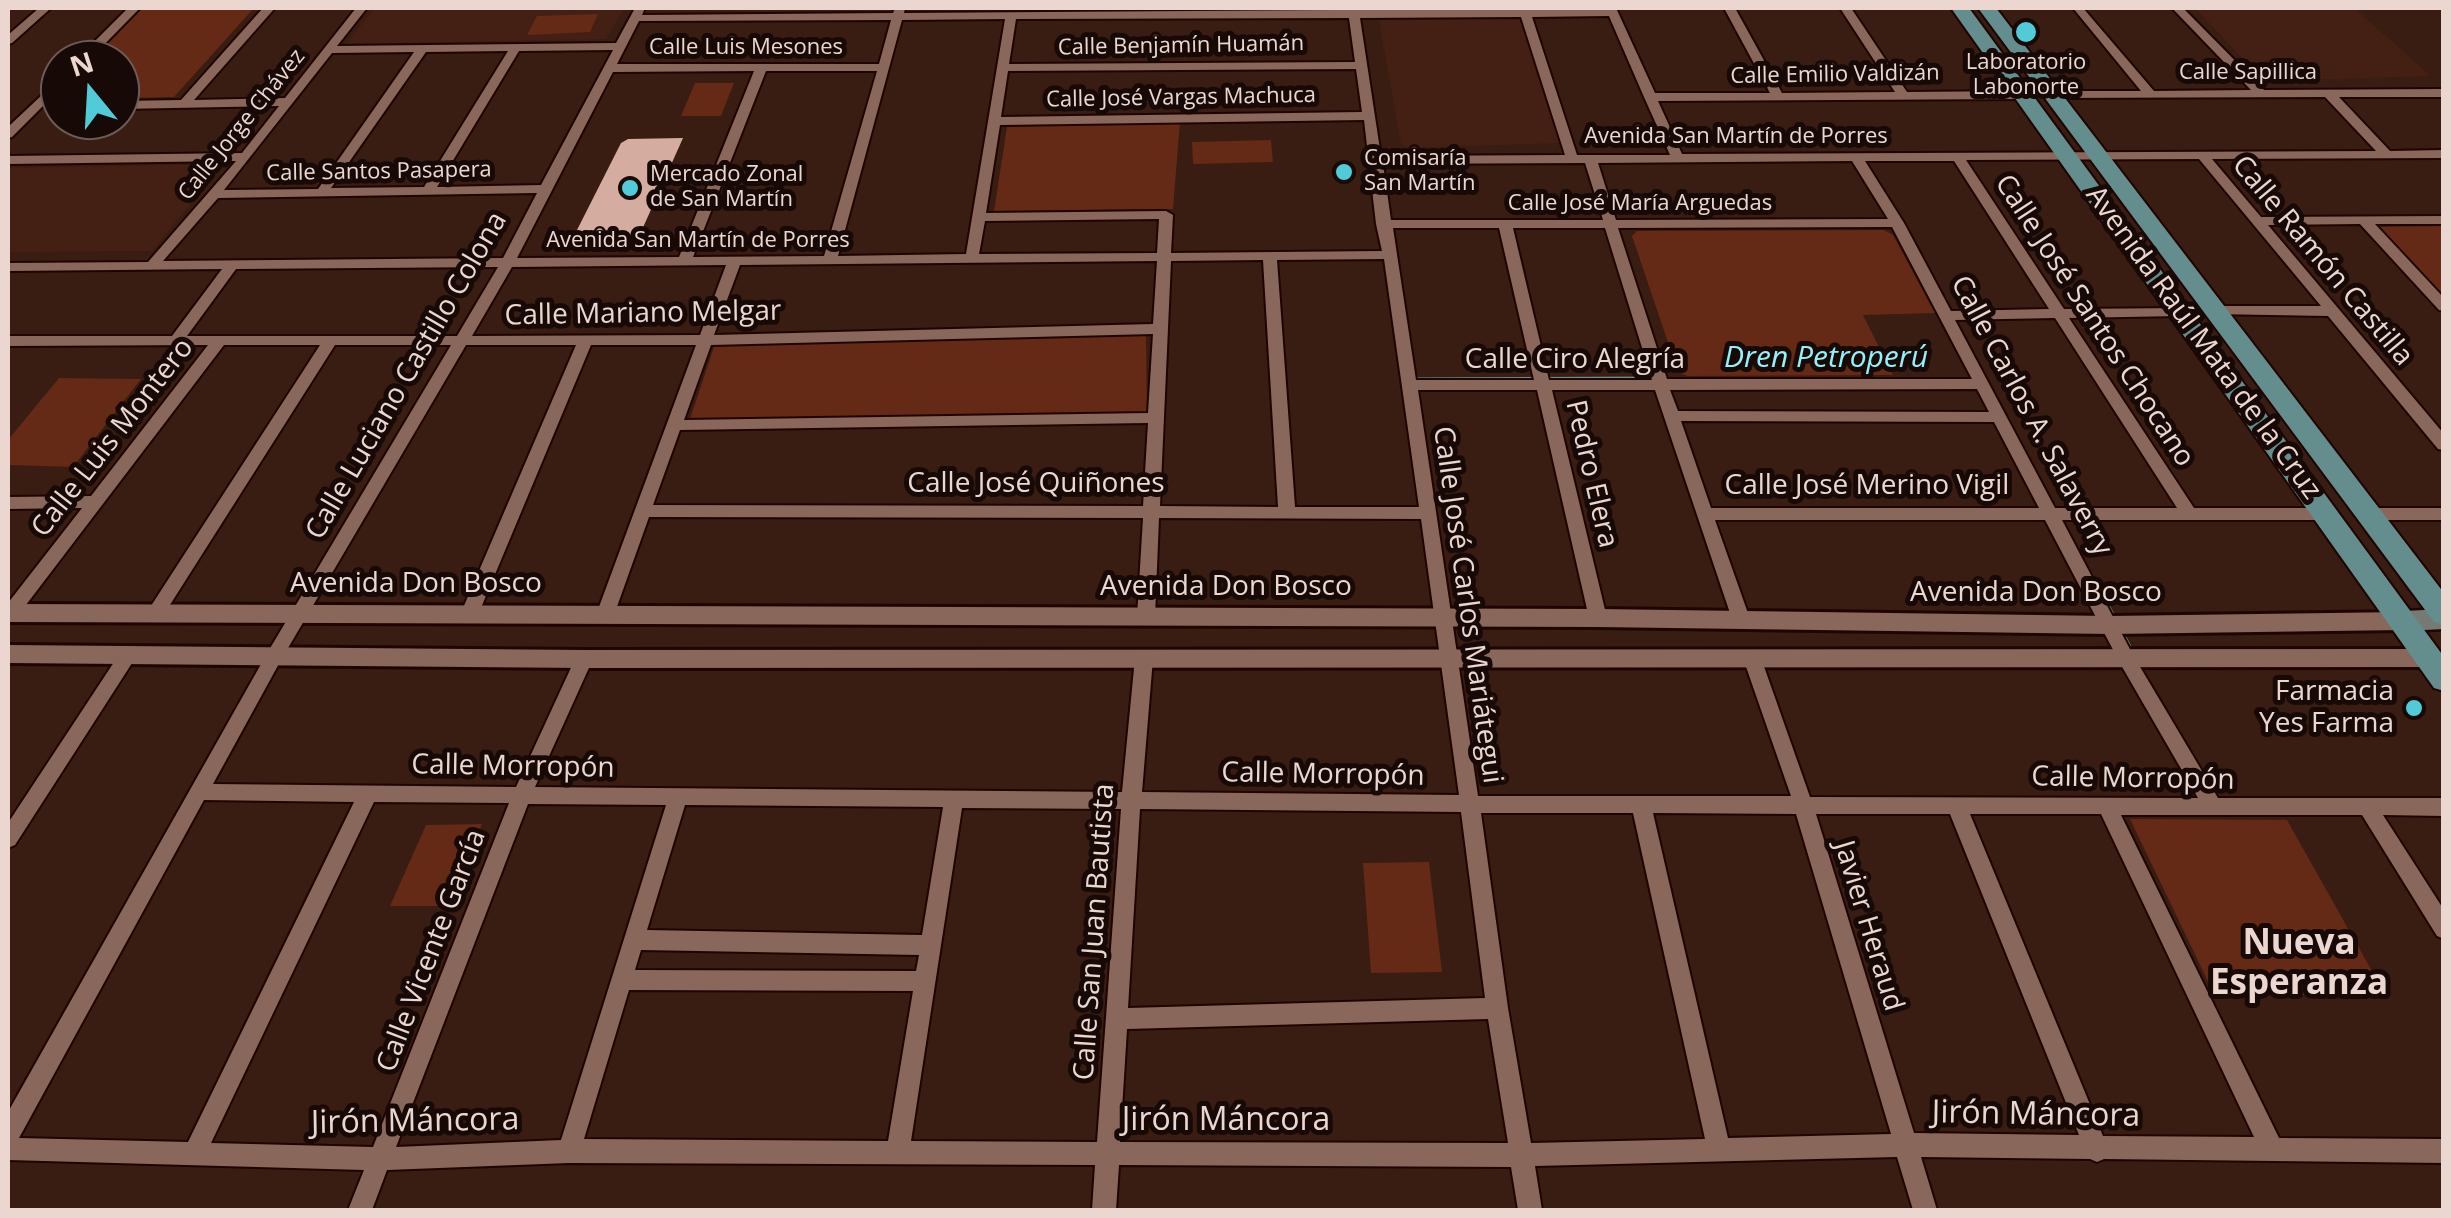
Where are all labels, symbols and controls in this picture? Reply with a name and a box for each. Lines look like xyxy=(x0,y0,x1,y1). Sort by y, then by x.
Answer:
marker: Laboratorio Labonorte xyxy=(2013,19,2039,45)
street label: Calle Benjamín Huamán xyxy=(1058,31,1304,61)
street label: Calle Luis Mesones xyxy=(649,35,843,61)
north arrow xyxy=(40,40,140,140)
text: N xyxy=(65,42,98,85)
street label: Calle Jorge Chávez xyxy=(173,44,311,206)
place label: Laboratorio Labonorte xyxy=(1966,50,2086,101)
street label: Calle Emilio Valdizán xyxy=(1730,60,1940,90)
street label: Calle Sapillica xyxy=(2179,60,2317,86)
street label: Calle José Vargas Machuca xyxy=(1046,82,1316,114)
street label: Avenida San Martín de Porres xyxy=(1584,124,1888,150)
place label: Comisaría San Martín xyxy=(1364,146,1475,198)
street label: Calle Ramón Castilla xyxy=(2224,149,2420,373)
street label: Calle Santos Pasapera xyxy=(266,157,492,187)
marker: Comisaría San Martín xyxy=(1333,161,1355,183)
place label: Mercado Zonal de San Martín xyxy=(650,162,803,214)
street label: Calle José Santos Chocano xyxy=(1987,169,2201,473)
marker: Mercado Zonal de San Martín xyxy=(619,177,641,199)
street label: Avenida Raúl Mata de la Cruz xyxy=(2078,180,2328,506)
street label: Calle José María Arguedas xyxy=(1508,191,1772,217)
street label: Calle Luciano Castillo Colona xyxy=(299,206,515,546)
street label: Avenida San Martín de Porres xyxy=(546,228,850,254)
street label: Calle Carlos A. Salaverry xyxy=(1943,270,2119,562)
street label: Calle Mariano Melgar xyxy=(504,295,782,333)
street label: Calle Luis Montero xyxy=(25,332,201,544)
water label: Dren Petroperú xyxy=(1724,340,1928,376)
street label: Calle Ciro Alegría xyxy=(1465,343,1685,377)
street label: Pedro Elera xyxy=(1558,397,1624,551)
street label: Calle José Carlos Mariátegui xyxy=(1425,424,1509,786)
street label: Calle José Quiñones xyxy=(907,467,1165,501)
street label: Calle José Merino Vigil xyxy=(1725,469,2009,503)
street label: Avenida Don Bosco xyxy=(290,567,542,601)
street label: Avenida Don Bosco xyxy=(1100,570,1352,604)
street label: Avenida Don Bosco xyxy=(1910,576,2162,610)
place label: Farmacia Yes Farma xyxy=(2259,675,2394,741)
marker: Farmacia Yes Farma xyxy=(2403,697,2425,719)
street label: Calle Morropón xyxy=(411,748,615,786)
street label: Calle Morropón xyxy=(1221,756,1425,794)
street label: Calle Morropón xyxy=(2031,760,2235,798)
street label: Calle San Juan Bautista xyxy=(1068,783,1122,1081)
street label: Calle Vicente García xyxy=(370,825,494,1077)
street label: Javier Heraud xyxy=(1826,837,1910,1015)
district label: Nueva Esperanza xyxy=(2210,923,2388,1005)
street label: Jirón Máncora xyxy=(1931,1094,2141,1136)
street label: Jirón Máncora xyxy=(310,1101,520,1143)
street label: Jirón Máncora xyxy=(1122,1102,1330,1140)

